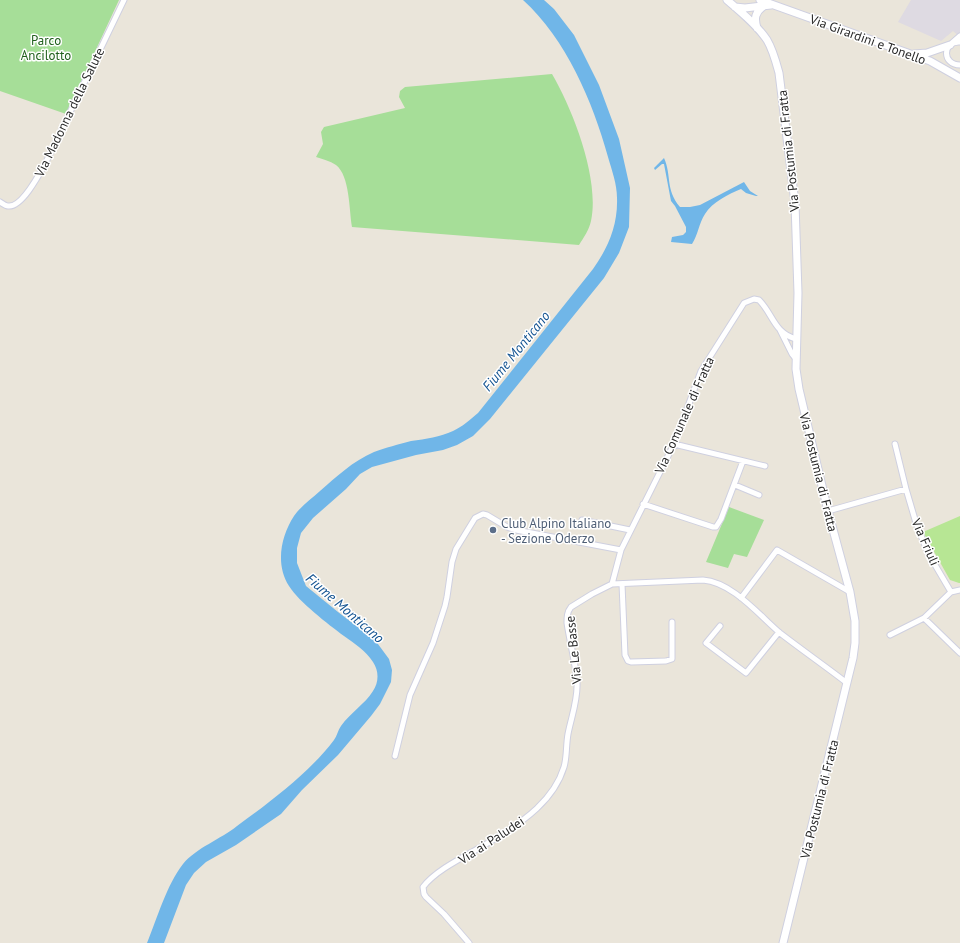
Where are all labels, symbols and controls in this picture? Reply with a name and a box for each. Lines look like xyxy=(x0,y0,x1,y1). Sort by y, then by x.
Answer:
street label: Via Girardini e Tonello xyxy=(806,10,928,68)
park label: Parco Ancilotto xyxy=(21,32,71,64)
street label: Via Madonna della Salute xyxy=(30,45,108,181)
street label: Via Postumia di Fratta xyxy=(774,89,803,214)
water label: Fiume Monticano xyxy=(478,307,554,395)
street label: Via Comunale di Fratta xyxy=(651,354,718,477)
street label: Via Postumia di Fratta xyxy=(795,410,842,533)
place label: Club Alpino Italiano - Sezione Oderzo xyxy=(501,515,611,547)
street label: Via Friuli xyxy=(907,515,943,568)
marker: Club Alpino Italiano - Sezione Oderzo xyxy=(488,525,498,535)
water label: Fiume Monticano xyxy=(302,569,388,647)
street label: Via Le Basse xyxy=(561,615,586,686)
street label: Via Postumia di Fratta xyxy=(796,738,843,861)
street label: Via ai Paludei xyxy=(454,813,527,869)

